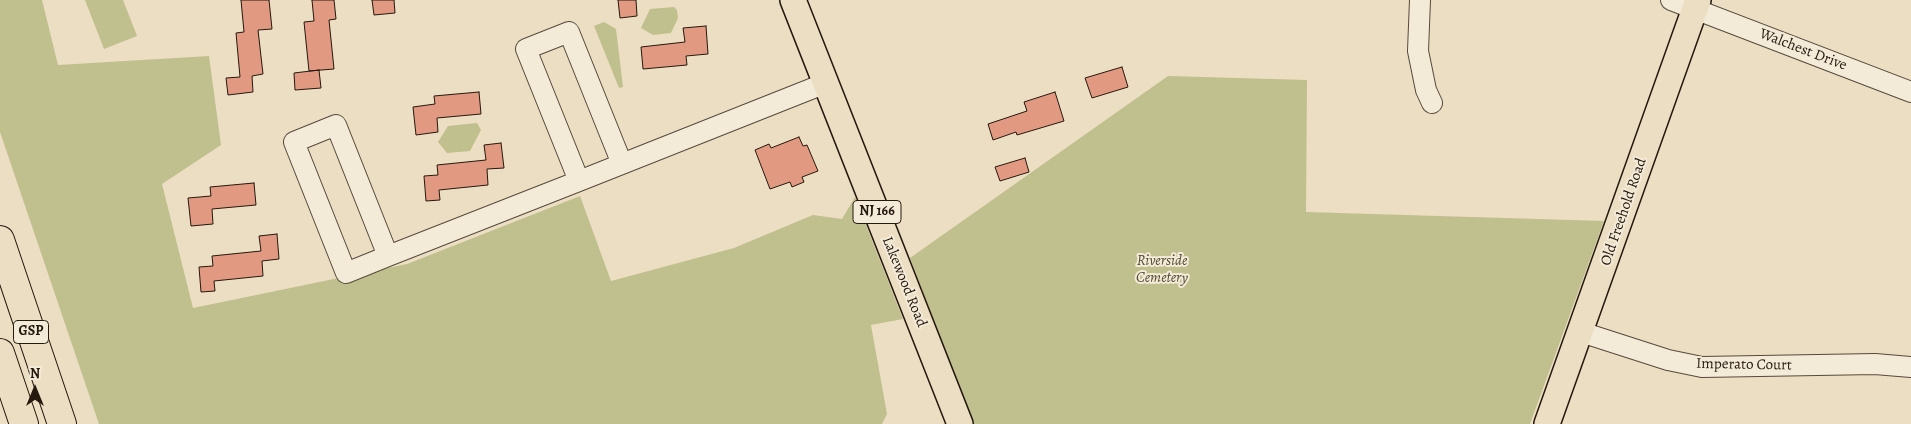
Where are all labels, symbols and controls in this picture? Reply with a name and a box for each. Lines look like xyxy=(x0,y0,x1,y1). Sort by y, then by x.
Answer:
street label: Walchest Drive xyxy=(1757,25,1849,75)
street label: Old Freehold Road xyxy=(1597,156,1651,268)
road number: NJ 166 xyxy=(853,200,901,223)
street label: Lakewood Road xyxy=(878,234,930,330)
park label: Riverside Cemetery xyxy=(1136,252,1188,287)
road number: GSP xyxy=(14,321,48,344)
street label: Imperato Court xyxy=(1696,355,1792,375)
north arrow xyxy=(10,364,60,414)
text: N xyxy=(30,364,40,383)

